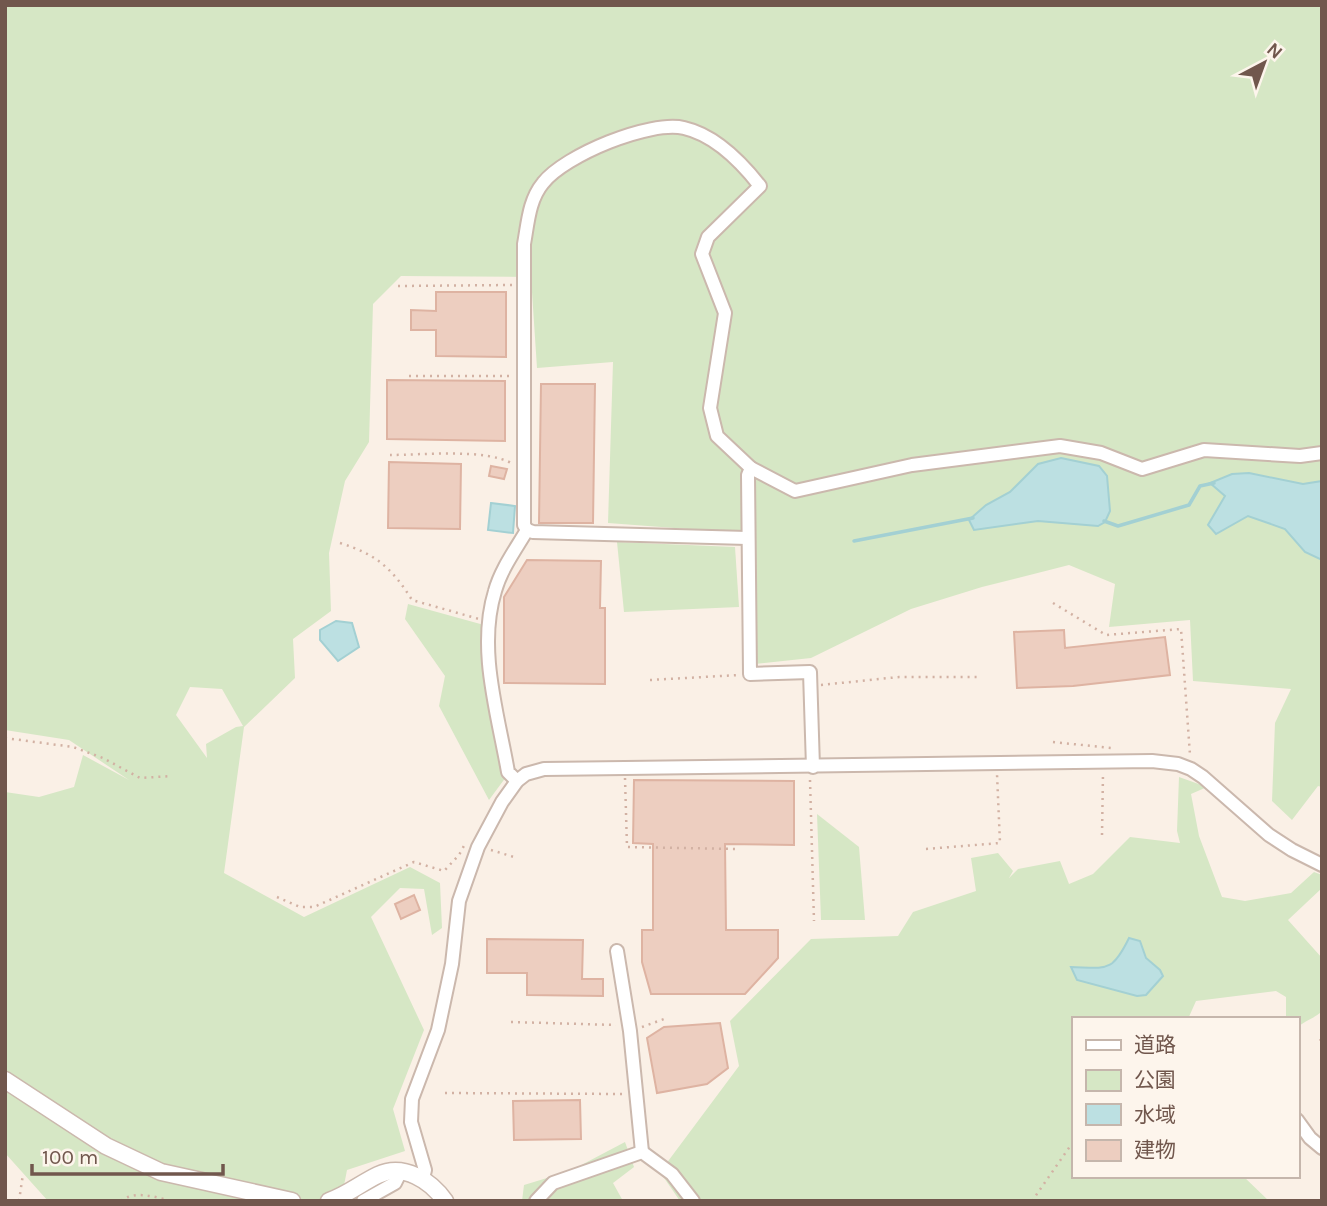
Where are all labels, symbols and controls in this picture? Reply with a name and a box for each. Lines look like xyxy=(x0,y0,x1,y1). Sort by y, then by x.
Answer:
north arrow xyxy=(1229,28,1299,98)
text: N xyxy=(1262,38,1287,64)
legend xyxy=(1072,1017,1299,1178)
text: 道路 xyxy=(1134,1033,1176,1057)
text: 公園 xyxy=(1134,1068,1176,1092)
text: 水域 xyxy=(1134,1103,1176,1127)
scale bar xyxy=(32,1132,222,1176)
text: 建物 xyxy=(1134,1138,1176,1162)
text: 100 m xyxy=(42,1145,99,1169)

